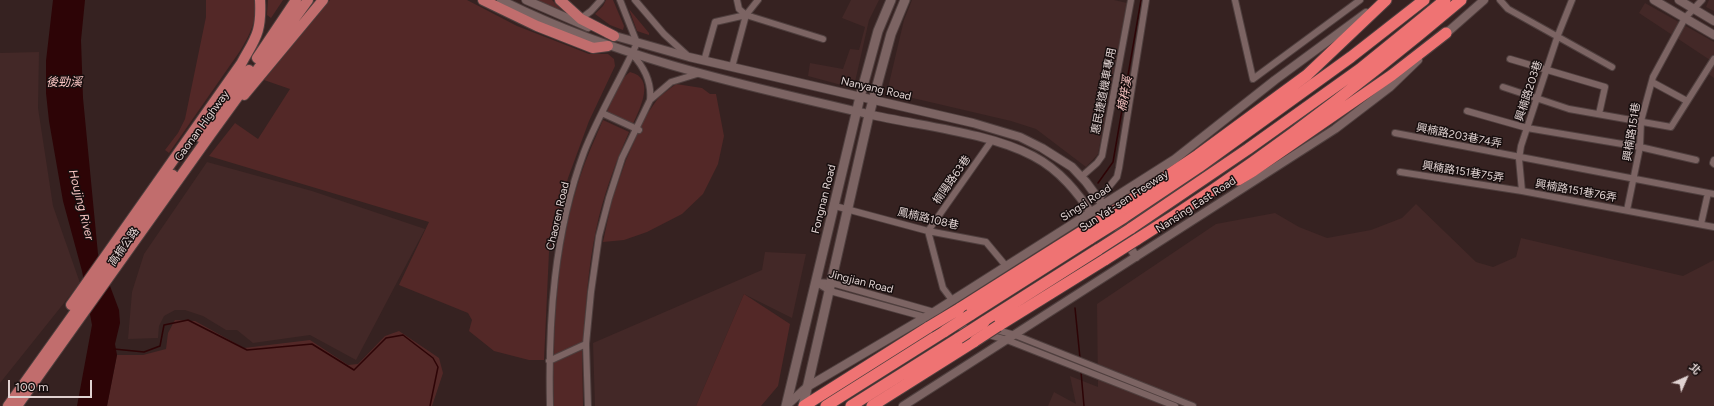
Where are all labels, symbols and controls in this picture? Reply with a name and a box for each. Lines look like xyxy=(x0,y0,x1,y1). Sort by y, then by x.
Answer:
street label: 惠民捷道機車專用 xyxy=(1089,47,1119,135)
street label: 興楠路203巷 xyxy=(1513,59,1545,123)
street label: Nanyang Road xyxy=(839,74,913,104)
water label: 後勁溪 xyxy=(46,75,82,89)
water label: 楠梓溪 xyxy=(1115,75,1135,113)
street label: Gaonan Highway xyxy=(172,88,232,164)
street label: 興楠路151巷 xyxy=(1621,102,1643,162)
street label: 興楠路203巷74弄 xyxy=(1415,121,1503,151)
street label: 楠陽路63巷 xyxy=(930,153,974,207)
street label: 興楠路151巷75弄 xyxy=(1421,159,1505,185)
street label: Fongnan Road xyxy=(809,163,839,235)
street label: Sun Yat-sen Freeway xyxy=(1077,167,1171,235)
water label: Houjing River xyxy=(65,168,97,242)
street label: Nansing East Road xyxy=(1154,174,1238,236)
street label: 興楠路151巷76弄 xyxy=(1534,177,1618,205)
street label: Chaoren Road xyxy=(544,180,572,252)
street label: Singsi Road xyxy=(1058,182,1114,224)
street label: 鳳楠路108巷 xyxy=(896,206,960,232)
street label: 高楠公路 xyxy=(106,225,142,269)
street label: Jingjian Road xyxy=(827,268,895,296)
north arrow xyxy=(1666,358,1706,398)
text: 北 xyxy=(1686,361,1703,378)
scale bar xyxy=(10,372,94,398)
text: 100 m xyxy=(15,380,49,394)

